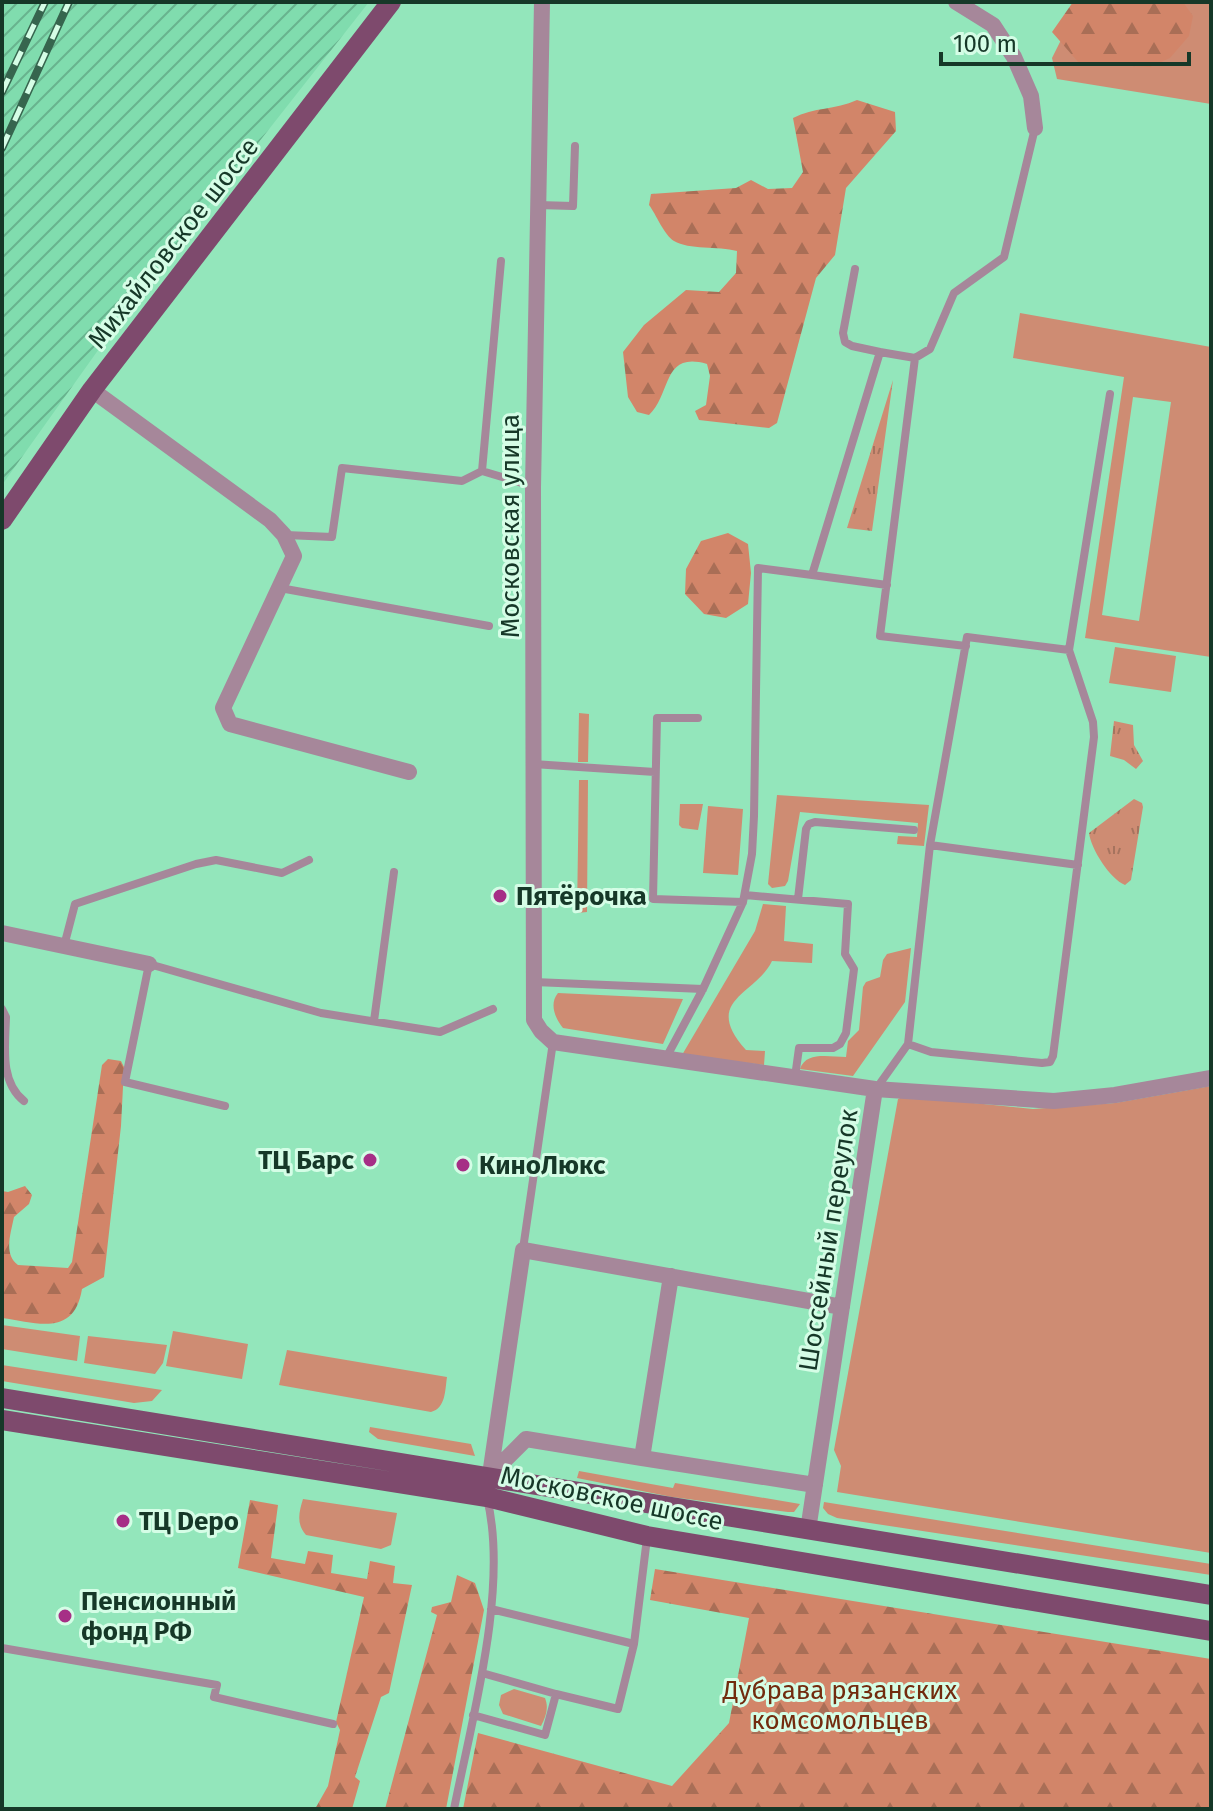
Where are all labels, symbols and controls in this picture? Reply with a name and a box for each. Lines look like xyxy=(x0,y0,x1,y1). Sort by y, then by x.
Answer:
scale bar xyxy=(941,16,1189,66)
text: 100 m xyxy=(953,30,1017,58)
street label: Михайловское шоссе xyxy=(82,132,265,355)
street label: Московская улица xyxy=(495,414,526,638)
place label: Пятёрочка xyxy=(516,881,647,912)
marker: Пятёрочка xyxy=(491,887,509,905)
street label: Шоссейный переулок xyxy=(792,1106,865,1373)
place label: ТЦ Барс xyxy=(258,1145,355,1176)
place label: КиноЛюкс xyxy=(479,1150,606,1181)
marker: ТЦ Барс xyxy=(361,1151,379,1169)
marker: КиноЛюкс xyxy=(454,1156,472,1174)
street label: Московское шоссе xyxy=(498,1460,726,1537)
place label: ТЦ Depo xyxy=(139,1506,239,1537)
marker: ТЦ Depo xyxy=(114,1512,132,1530)
place label: Пенсионный фонд РФ xyxy=(81,1586,236,1647)
marker: Пенсионный фонд РФ xyxy=(56,1607,74,1625)
park label: Дубрава рязанских комсомольцев xyxy=(722,1675,958,1736)

